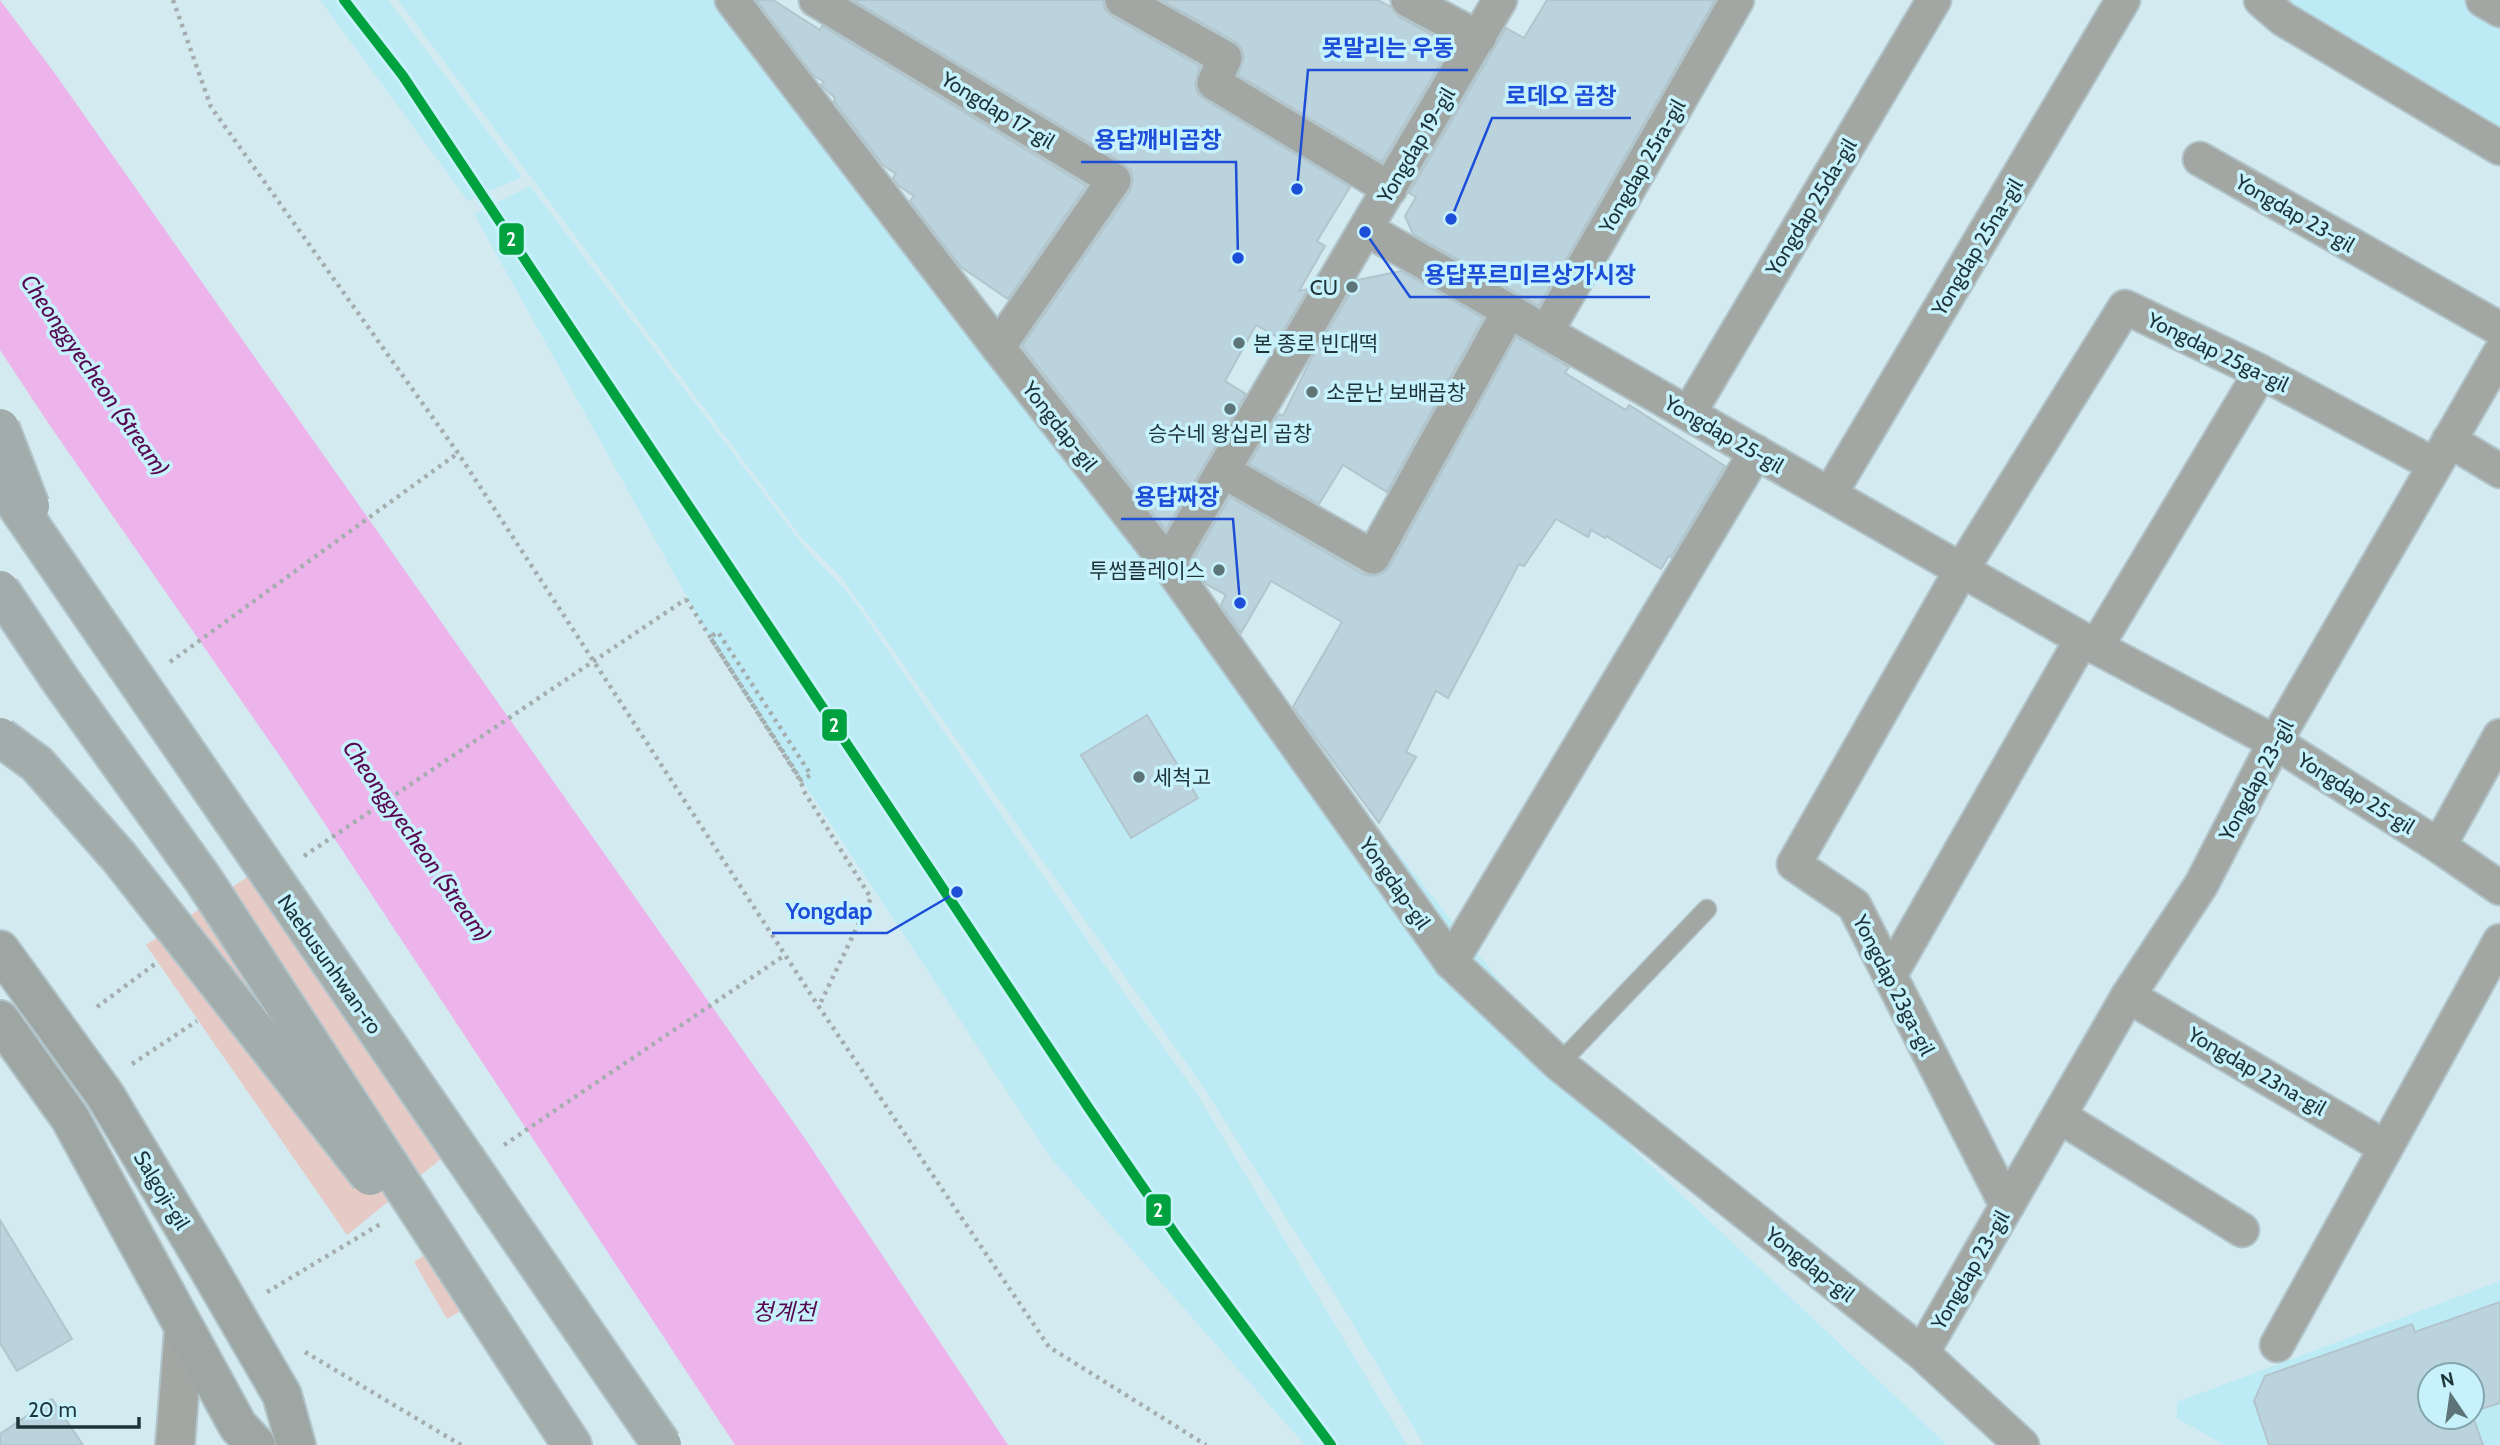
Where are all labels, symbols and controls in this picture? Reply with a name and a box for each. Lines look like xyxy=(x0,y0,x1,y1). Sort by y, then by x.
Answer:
callout: 못말리는 우동 xyxy=(1308,26,1468,70)
text: 못말리는 우동 xyxy=(1322,34,1454,62)
street label: Yongdap 17-gil xyxy=(936,66,1059,154)
callout: 로데오 곱창 xyxy=(1492,74,1631,118)
text: 로데오 곱창 xyxy=(1506,82,1616,110)
street label: Yongdap 19-gil xyxy=(1371,83,1460,208)
street label: Yongdap 25ra-gil xyxy=(1593,95,1690,238)
callout: 용답깨비곱창 xyxy=(1081,118,1236,162)
text: 용답깨비곱창 xyxy=(1095,126,1221,154)
street label: Yongdap 25da-gil xyxy=(1760,134,1862,281)
street label: Yongdap 23-gil xyxy=(2230,168,2359,257)
street label: Yongdap 25na-gil xyxy=(1926,174,2028,321)
line badge: 2 xyxy=(498,222,525,256)
text: 2 xyxy=(506,228,516,251)
callout: 용답푸르미르상가시장 xyxy=(1410,253,1650,297)
text: 용답푸르미르상가시장 xyxy=(1424,261,1636,289)
water label: Cheonggyecheon (Stream) xyxy=(15,269,175,481)
place label: CU xyxy=(1310,275,1338,300)
marker: CU xyxy=(1344,279,1360,295)
street label: Yongdap 25ga-gil xyxy=(2142,307,2293,397)
place label: 본 종로 빈대떡 xyxy=(1253,331,1378,356)
marker: 본 종로 빈대떡 xyxy=(1231,335,1247,351)
street label: Yongdap-gil xyxy=(1017,376,1103,476)
place label: 소문난 보배곱창 xyxy=(1326,380,1466,405)
marker: 소문난 보배곱창 xyxy=(1304,384,1320,400)
street label: Yongdap 25-gil xyxy=(1659,389,1788,478)
marker: 승수네 왕십리 곱창 xyxy=(1222,401,1238,417)
place label: 승수네 왕십리 곱창 xyxy=(1148,421,1312,446)
callout: 용답짜장 xyxy=(1121,475,1233,519)
text: 용답짜장 xyxy=(1135,483,1219,511)
place label: 투썸플레이스 xyxy=(1089,558,1205,583)
marker: 투썸플레이스 xyxy=(1211,562,1227,578)
line badge: 2 xyxy=(821,708,848,742)
text: 2 xyxy=(829,714,839,737)
street label: Yongdap 23-gil xyxy=(2213,715,2298,846)
water label: Cheonggyecheon (Stream) xyxy=(337,735,497,947)
street label: Yongdap 25-gil xyxy=(2292,746,2419,839)
place label: 세척고 xyxy=(1153,765,1211,790)
marker: 세척고 xyxy=(1131,769,1147,785)
street label: Yongdap-gil xyxy=(1354,831,1436,934)
street label: Naebusunhwan-ro xyxy=(273,889,387,1039)
callout: Yongdap xyxy=(772,889,887,933)
text: Yongdap xyxy=(785,897,873,925)
street label: Yongdap 23ga-gil xyxy=(1847,910,1940,1059)
street label: Yongdap 23na-gil xyxy=(2183,1021,2331,1121)
street label: Salgoji-gil xyxy=(128,1146,195,1234)
line badge: 2 xyxy=(1145,1193,1172,1227)
text: 2 xyxy=(1153,1199,1163,1222)
street label: Yongdap 23-gil xyxy=(1925,1206,2014,1335)
street label: Yongdap-gil xyxy=(1760,1221,1860,1307)
water label: 청계천 xyxy=(752,1298,819,1326)
north arrow xyxy=(2416,1361,2486,1431)
text: N xyxy=(2438,1367,2456,1393)
scale bar xyxy=(18,1386,138,1430)
text: 20 m xyxy=(28,1397,77,1422)

